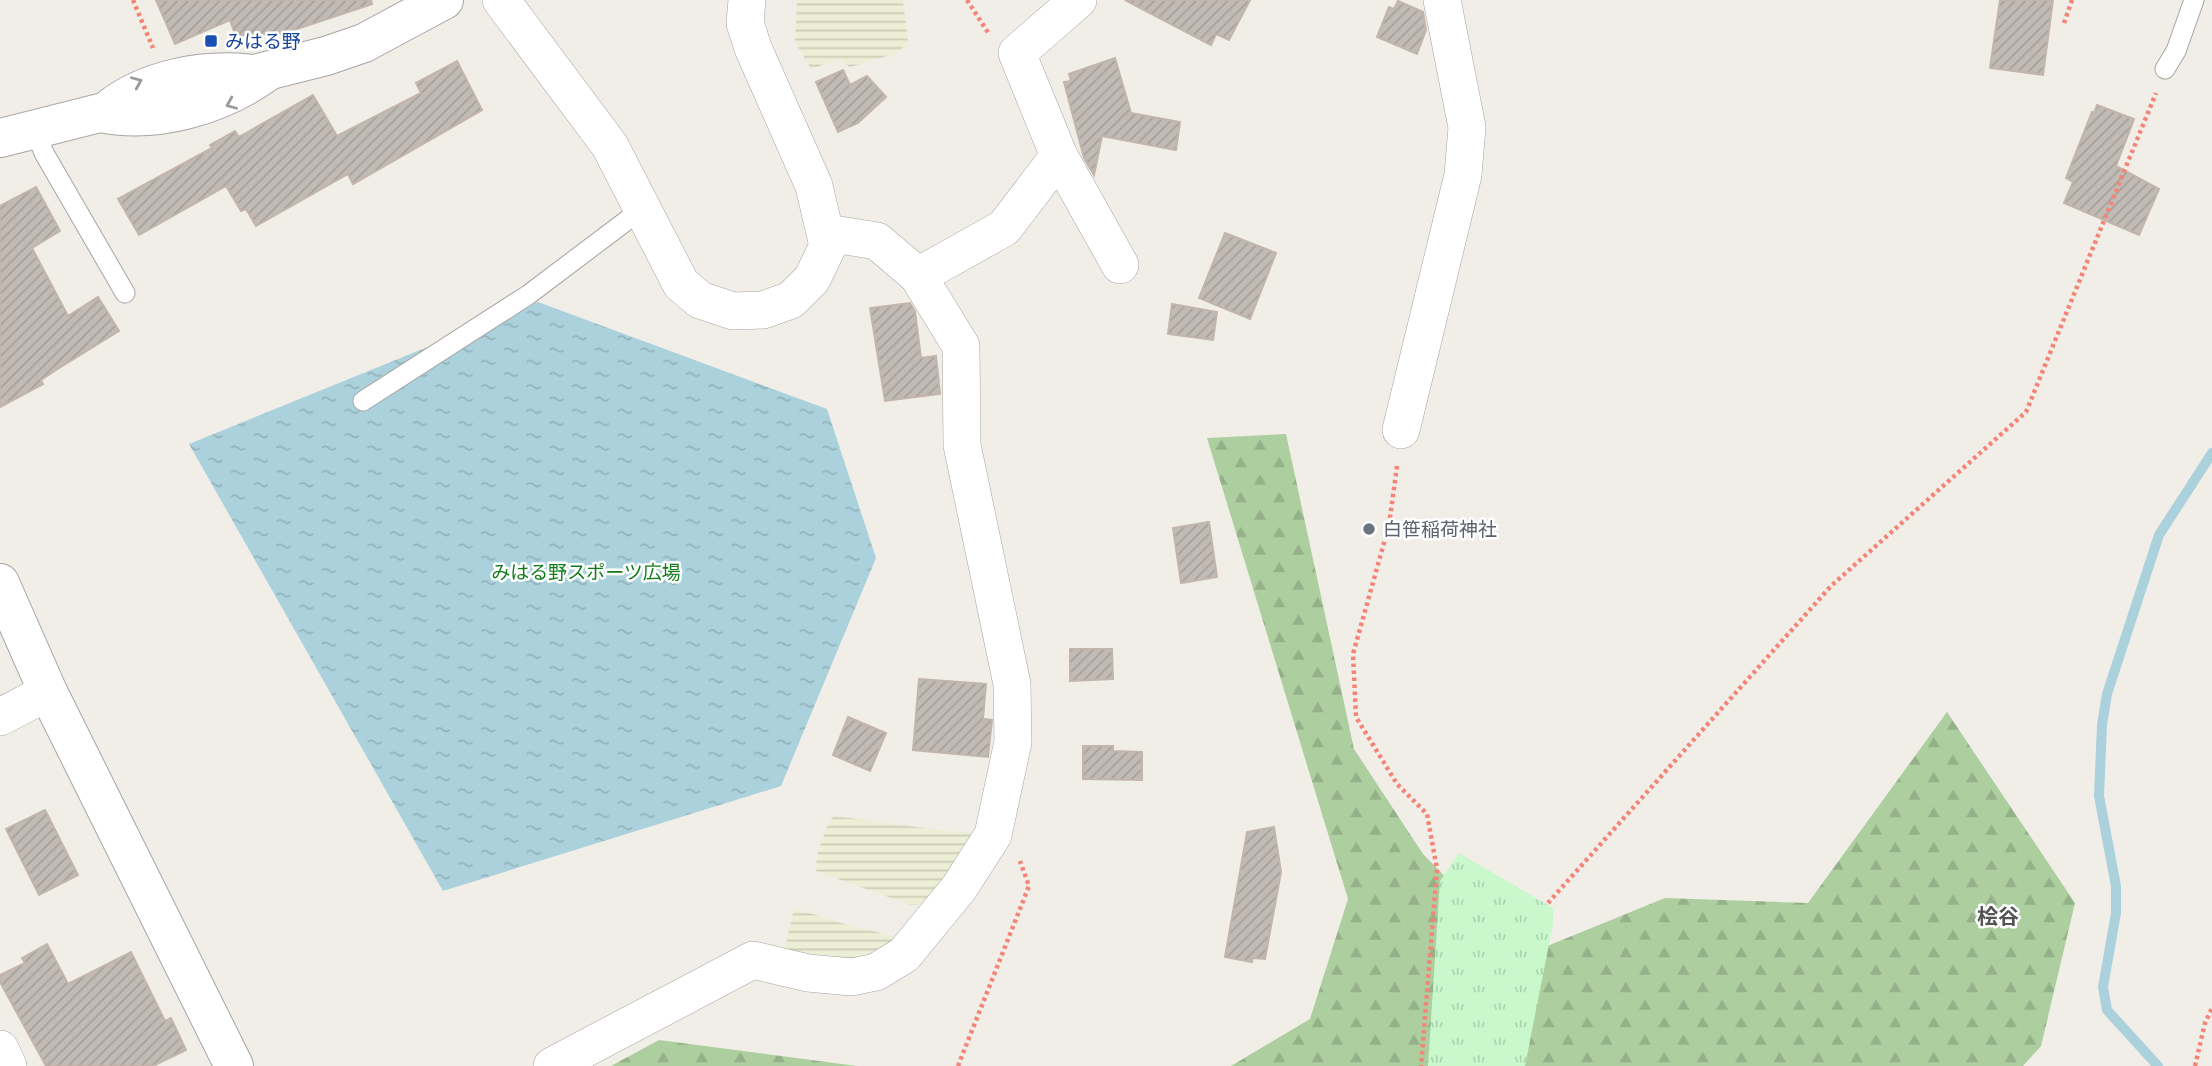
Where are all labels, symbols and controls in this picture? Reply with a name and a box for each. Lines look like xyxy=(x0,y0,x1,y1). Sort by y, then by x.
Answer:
place label: みはる野 xyxy=(225,30,301,53)
marker: みはる野 xyxy=(203,33,219,49)
one-way arrow xyxy=(131,76,143,90)
one-way arrow xyxy=(226,96,238,110)
place label: 白笹稲荷神社 xyxy=(1383,518,1497,541)
marker: 白笹稲荷神社 xyxy=(1361,521,1377,537)
park label: みはる野スポーツ広場 xyxy=(491,561,681,584)
district label: 桧谷 xyxy=(1977,904,2019,930)

